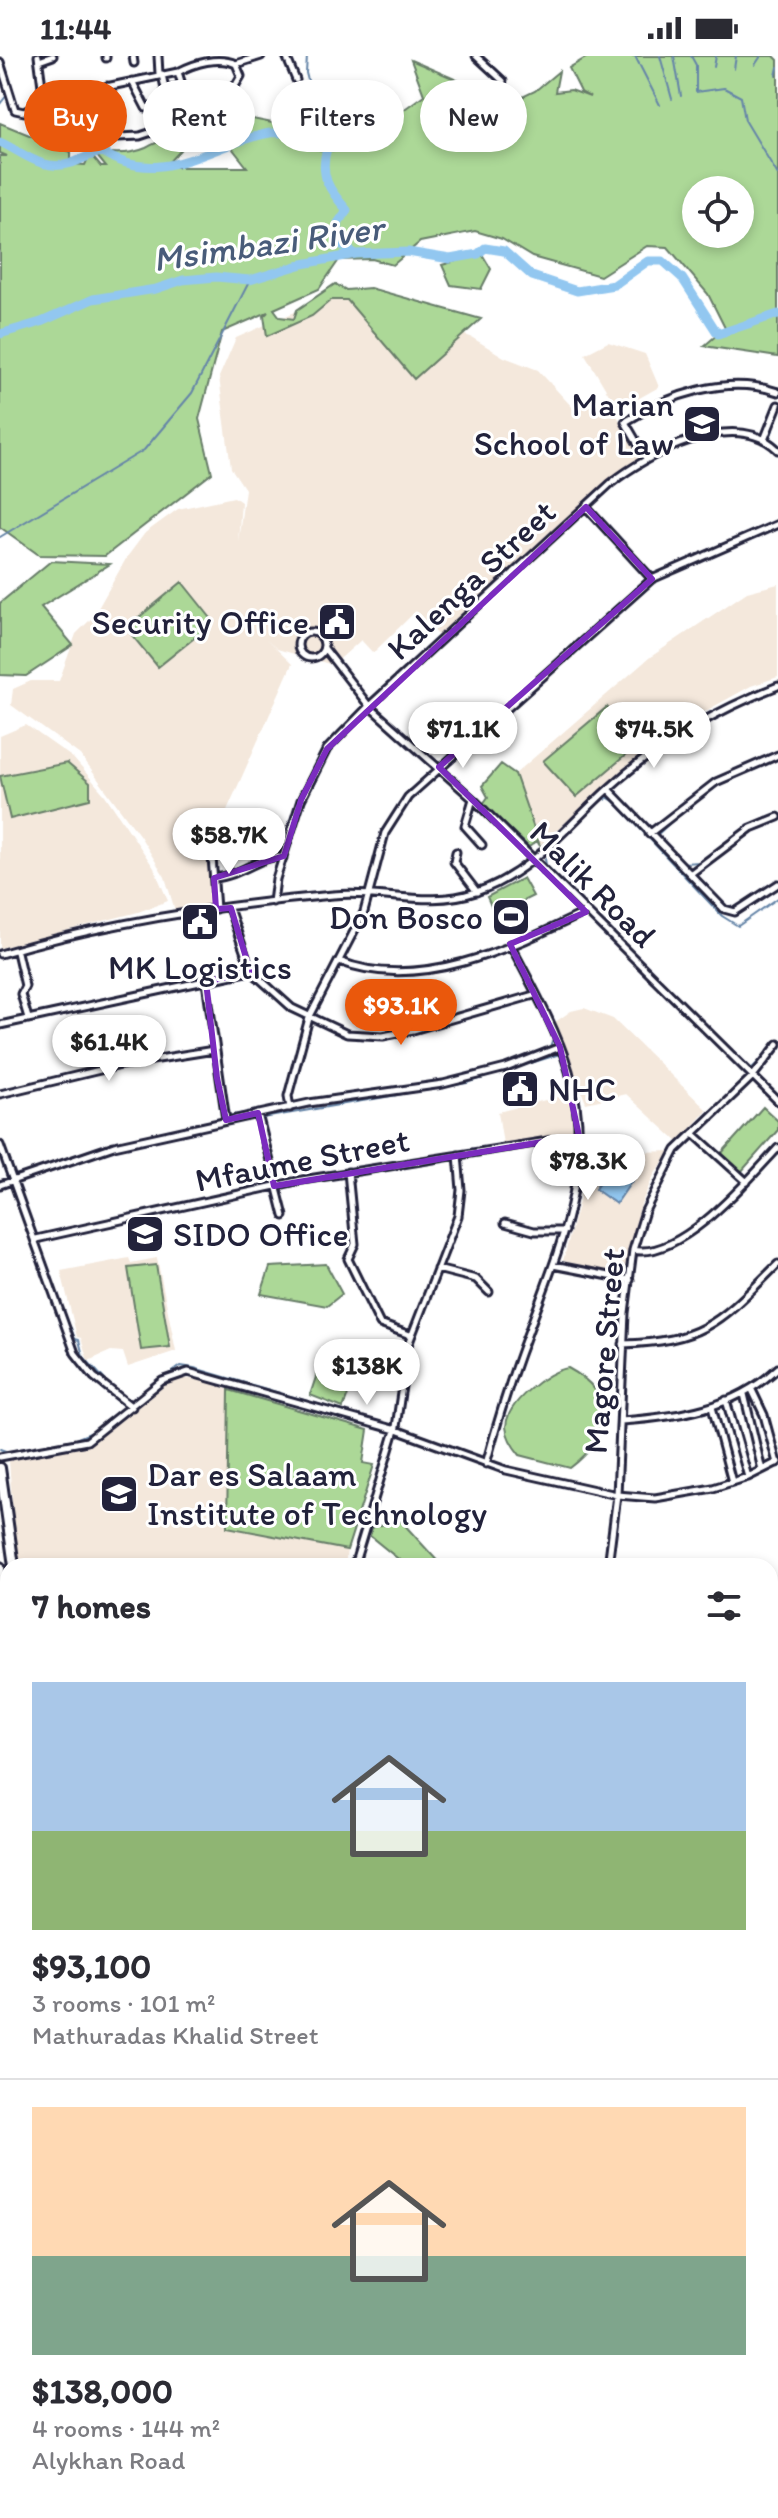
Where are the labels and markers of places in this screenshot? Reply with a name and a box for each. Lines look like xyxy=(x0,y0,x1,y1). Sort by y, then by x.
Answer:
place label: Marian School of Law xyxy=(474,384,674,464)
school or university icon: Marian School of Law xyxy=(681,403,723,445)
public building icon: Security Office xyxy=(316,601,358,643)
place label: Security Office xyxy=(92,602,309,643)
pin: $71.1K xyxy=(398,702,528,770)
pin: $74.5K xyxy=(589,702,719,770)
pin: $58.7K xyxy=(164,808,294,876)
sports icon: Don Bosco xyxy=(490,896,532,938)
place label: Don Bosco xyxy=(329,897,483,938)
public building icon: MK Logistics xyxy=(179,901,221,943)
place label: MK Logistics xyxy=(108,947,292,988)
pin: $93.1K xyxy=(336,979,466,1047)
pin: $61.4K xyxy=(44,1015,174,1083)
public building icon: NHC xyxy=(499,1068,541,1110)
place label: NHC xyxy=(548,1069,616,1110)
pin: $78.3K xyxy=(523,1134,653,1202)
school or university icon: SIDO Office xyxy=(124,1213,166,1255)
place label: SIDO Office xyxy=(173,1214,349,1255)
pin: $138K xyxy=(311,1339,423,1407)
place label: Dar es Salaam Institute of Technology xyxy=(147,1454,487,1534)
school or university icon: Dar es Salaam Institute of Technology xyxy=(98,1473,140,1515)

